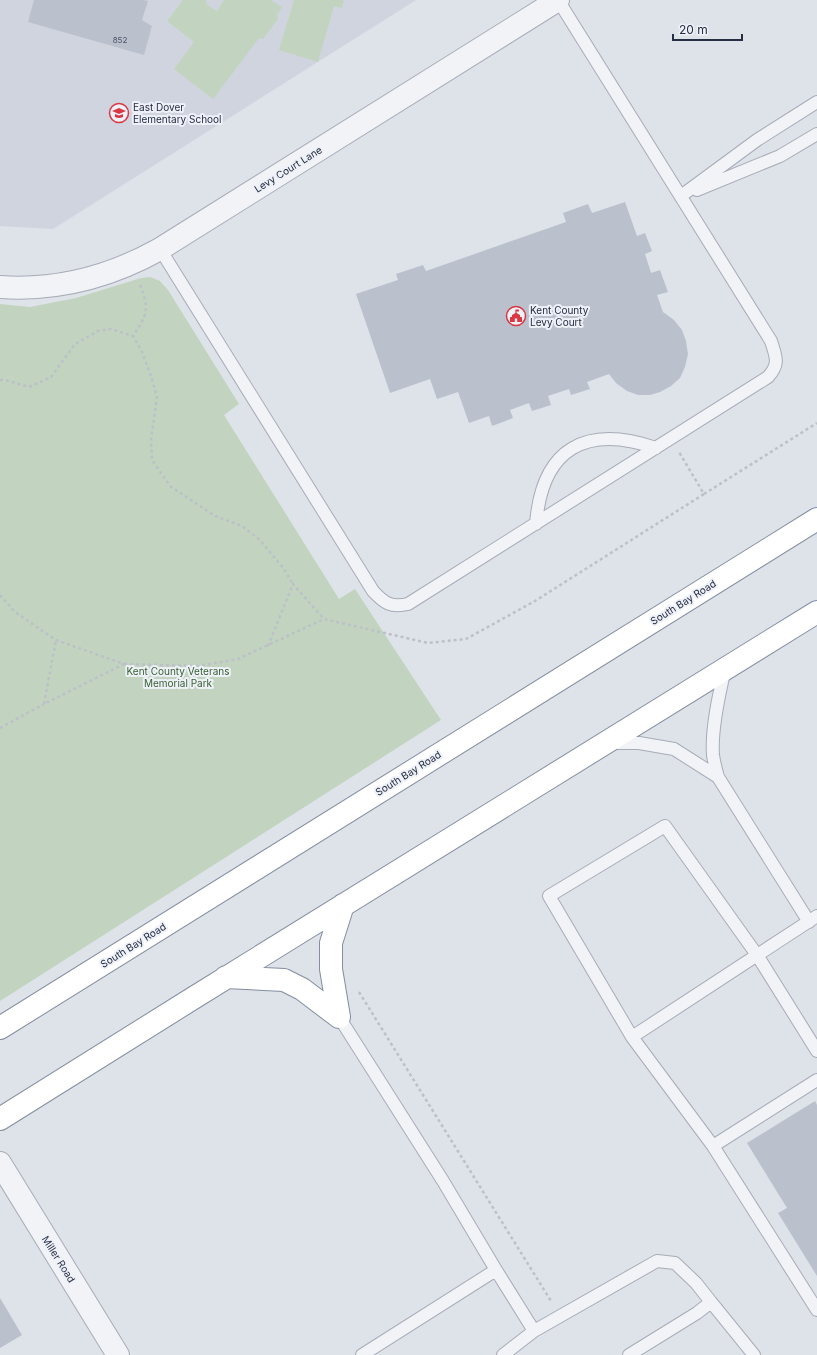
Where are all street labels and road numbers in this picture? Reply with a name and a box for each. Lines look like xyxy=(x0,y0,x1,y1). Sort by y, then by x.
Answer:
street label: Levy Court Lane xyxy=(252,143,324,195)
street label: South Bay Road xyxy=(648,577,718,627)
street label: South Bay Road xyxy=(373,748,443,798)
street label: South Bay Road xyxy=(98,920,168,970)
street label: Miller Road xyxy=(40,1233,78,1285)

